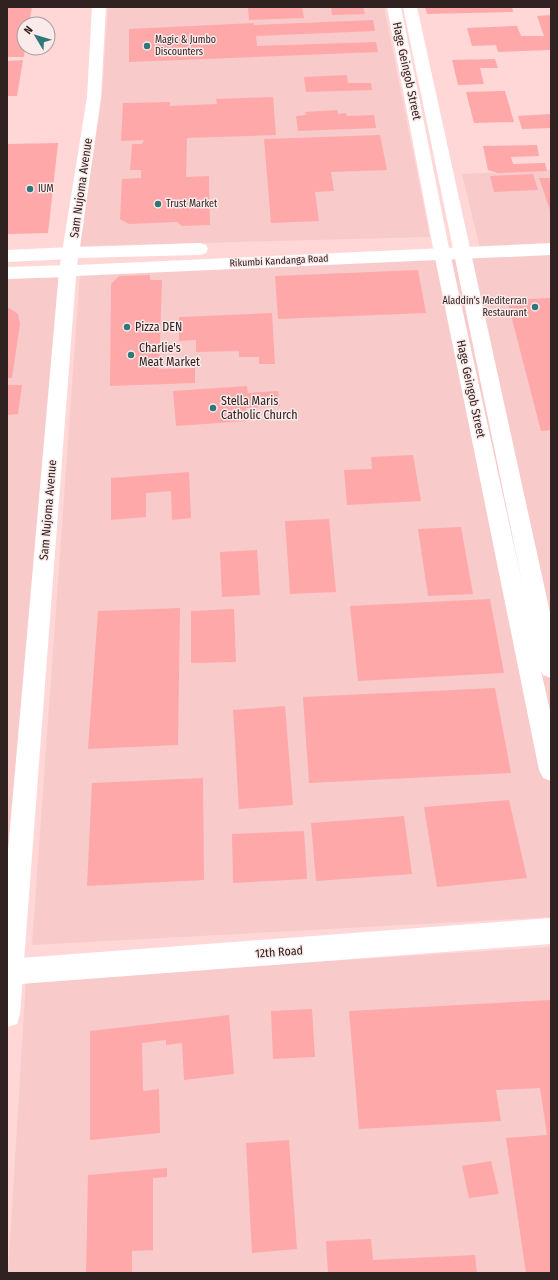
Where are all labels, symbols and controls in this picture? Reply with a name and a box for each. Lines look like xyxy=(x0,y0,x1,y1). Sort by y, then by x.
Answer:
north arrow xyxy=(16,16,56,56)
street label: Hage Geingob Street xyxy=(390,21,424,121)
text: N xyxy=(21,24,36,37)
place label: Magic & Jumbo Discounters xyxy=(155,34,216,58)
marker: Magic & Jumbo Discounters xyxy=(142,41,152,51)
street label: Sam Nujoma Avenue xyxy=(67,137,95,239)
place label: IUM xyxy=(38,183,54,195)
marker: IUM xyxy=(25,184,35,194)
place label: Trust Market xyxy=(166,198,218,210)
marker: Trust Market xyxy=(153,199,163,209)
street label: Rikumbi Kandanga Road xyxy=(229,252,329,270)
place label: Aladdin's Mediterran Restaurant xyxy=(442,295,528,319)
marker: Aladdin's Mediterran Restaurant xyxy=(530,302,540,312)
place label: Pizza DEN xyxy=(135,320,182,334)
marker: Pizza DEN xyxy=(122,322,132,332)
street label: Hage Geingob Street xyxy=(454,339,488,439)
place label: Charlie's Meat Market xyxy=(139,341,200,369)
marker: Charlie's Meat Market xyxy=(126,350,136,360)
place label: Stella Maris Catholic Church xyxy=(221,394,297,422)
marker: Stella Maris Catholic Church xyxy=(208,403,218,413)
street label: Sam Nujoma Avenue xyxy=(37,459,59,561)
street label: 12th Road xyxy=(255,943,303,961)

